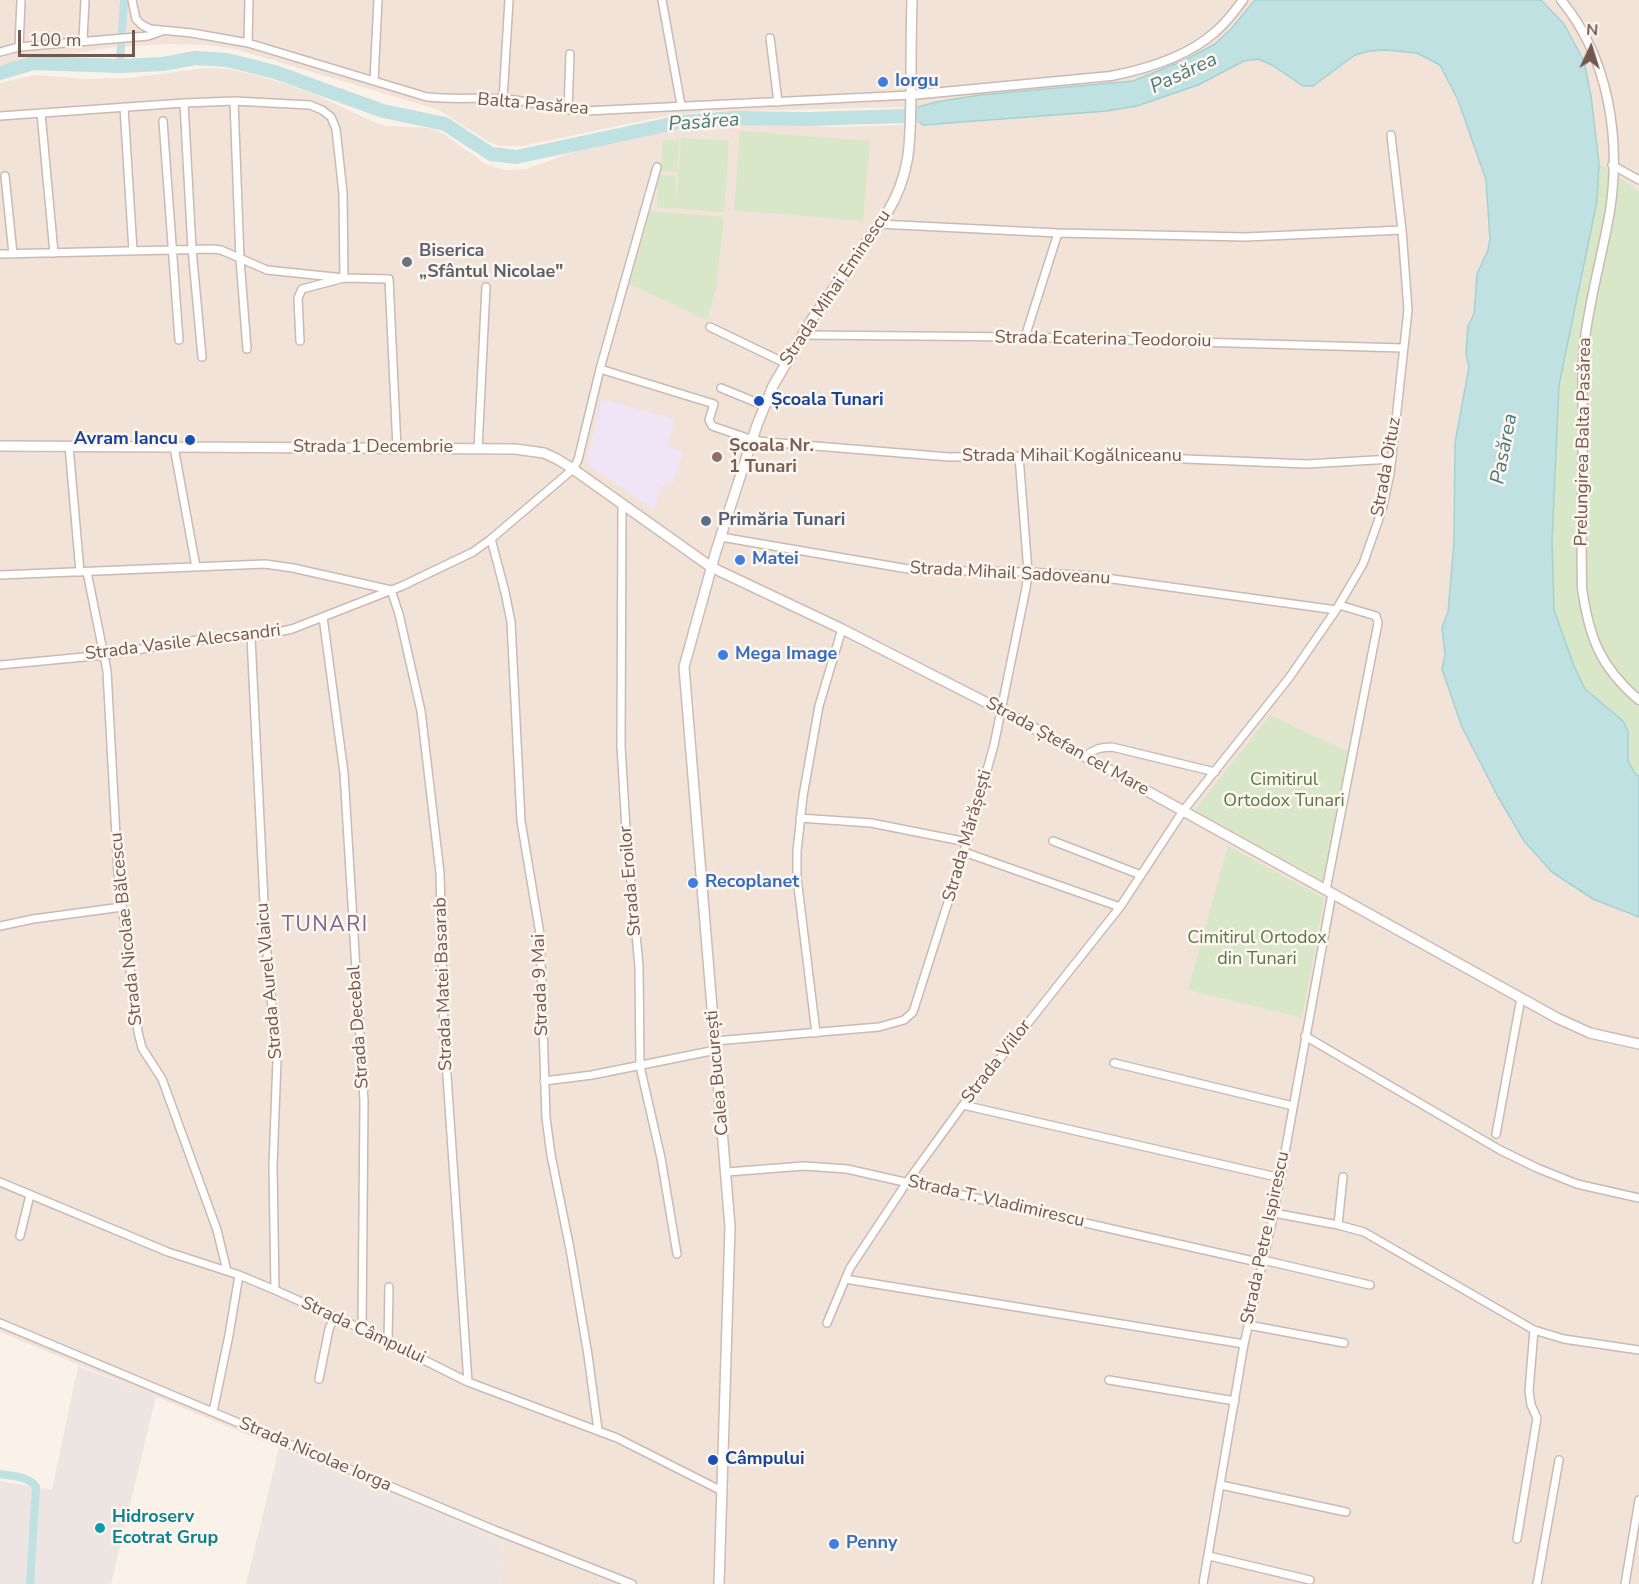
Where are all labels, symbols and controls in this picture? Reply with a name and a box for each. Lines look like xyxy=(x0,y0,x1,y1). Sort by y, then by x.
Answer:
scale bar xyxy=(21,18,138,56)
north arrow xyxy=(1561,18,1621,78)
text: N xyxy=(1586,19,1599,41)
text: 100 m xyxy=(29,28,81,52)
water label: Pasărea xyxy=(1147,48,1221,100)
place label: Iorgu xyxy=(895,71,939,93)
marker: Iorgu xyxy=(876,75,890,89)
street label: Balta Pasărea xyxy=(477,89,589,121)
water label: Pasărea xyxy=(668,109,740,137)
street label: Strada Mihai Eminescu xyxy=(776,206,896,370)
place label: Biserica „Sfântul Nicolae" xyxy=(419,241,563,284)
marker: Biserica „Sfântul Nicolae" xyxy=(400,255,414,269)
street label: Strada Ecaterina Teodoroiu xyxy=(994,327,1212,353)
street label: Prelungirea Balta Pasărea xyxy=(1571,337,1597,547)
place label: Școala Tunari xyxy=(771,390,884,412)
marker: Școala Tunari xyxy=(752,394,766,408)
water label: Pasărea xyxy=(1486,412,1524,486)
street label: Strada Oituz xyxy=(1368,416,1406,518)
place label: Avram Iancu xyxy=(74,429,178,451)
marker: Avram Iancu xyxy=(183,433,197,447)
place label: Școala Nr. 1 Tunari xyxy=(729,436,814,478)
street label: Strada 1 Decembrie xyxy=(293,437,453,459)
street label: Strada Mihail Kogălniceanu xyxy=(962,446,1182,468)
marker: Școala Nr. 1 Tunari xyxy=(710,450,724,464)
place label: Primăria Tunari xyxy=(718,510,845,532)
marker: Primăria Tunari xyxy=(699,514,713,528)
place label: Matei xyxy=(752,549,799,571)
marker: Matei xyxy=(733,553,747,567)
street label: Strada Mihail Sadoveanu xyxy=(909,558,1111,590)
street label: Strada Vasile Alecsandri xyxy=(84,620,282,666)
place label: Mega Image xyxy=(735,644,837,666)
marker: Mega Image xyxy=(716,648,730,662)
street label: Strada Ștefan cel Mare xyxy=(982,693,1152,801)
street label: Strada Mărășești xyxy=(939,768,997,904)
park label: Cimitirul Ortodox Tunari xyxy=(1223,770,1345,812)
street label: Strada Eroilor xyxy=(615,825,647,937)
street label: Strada Nicolae Bălcescu xyxy=(106,831,148,1027)
place label: Recoplanet xyxy=(705,872,799,894)
marker: Recoplanet xyxy=(686,876,700,890)
street label: Strada Matei Basarab xyxy=(430,897,458,1071)
street label: Strada Aurel Vlaicu xyxy=(252,902,288,1060)
district label: TUNARI xyxy=(281,913,369,939)
park label: Cimitirul Ortodox din Tunari xyxy=(1187,928,1327,970)
street label: Strada 9 Mai xyxy=(528,933,554,1037)
street label: Strada Decebal xyxy=(344,964,374,1090)
street label: Calea București xyxy=(702,1009,734,1137)
street label: Strada Viilor xyxy=(958,1016,1036,1108)
street label: Strada Petre Ispirescu xyxy=(1237,1150,1295,1326)
street label: Strada T. Vladimirescu xyxy=(905,1171,1087,1233)
street label: Strada Câmpului xyxy=(297,1293,429,1369)
street label: Strada Nicolae Iorga xyxy=(235,1413,395,1497)
place label: Câmpului xyxy=(725,1449,805,1471)
marker: Câmpului xyxy=(706,1453,720,1467)
place label: Hidroserv Ecotrat Grup xyxy=(112,1507,218,1550)
marker: Hidroserv Ecotrat Grup xyxy=(93,1521,107,1535)
place label: Penny xyxy=(846,1533,897,1555)
marker: Penny xyxy=(827,1537,841,1551)

